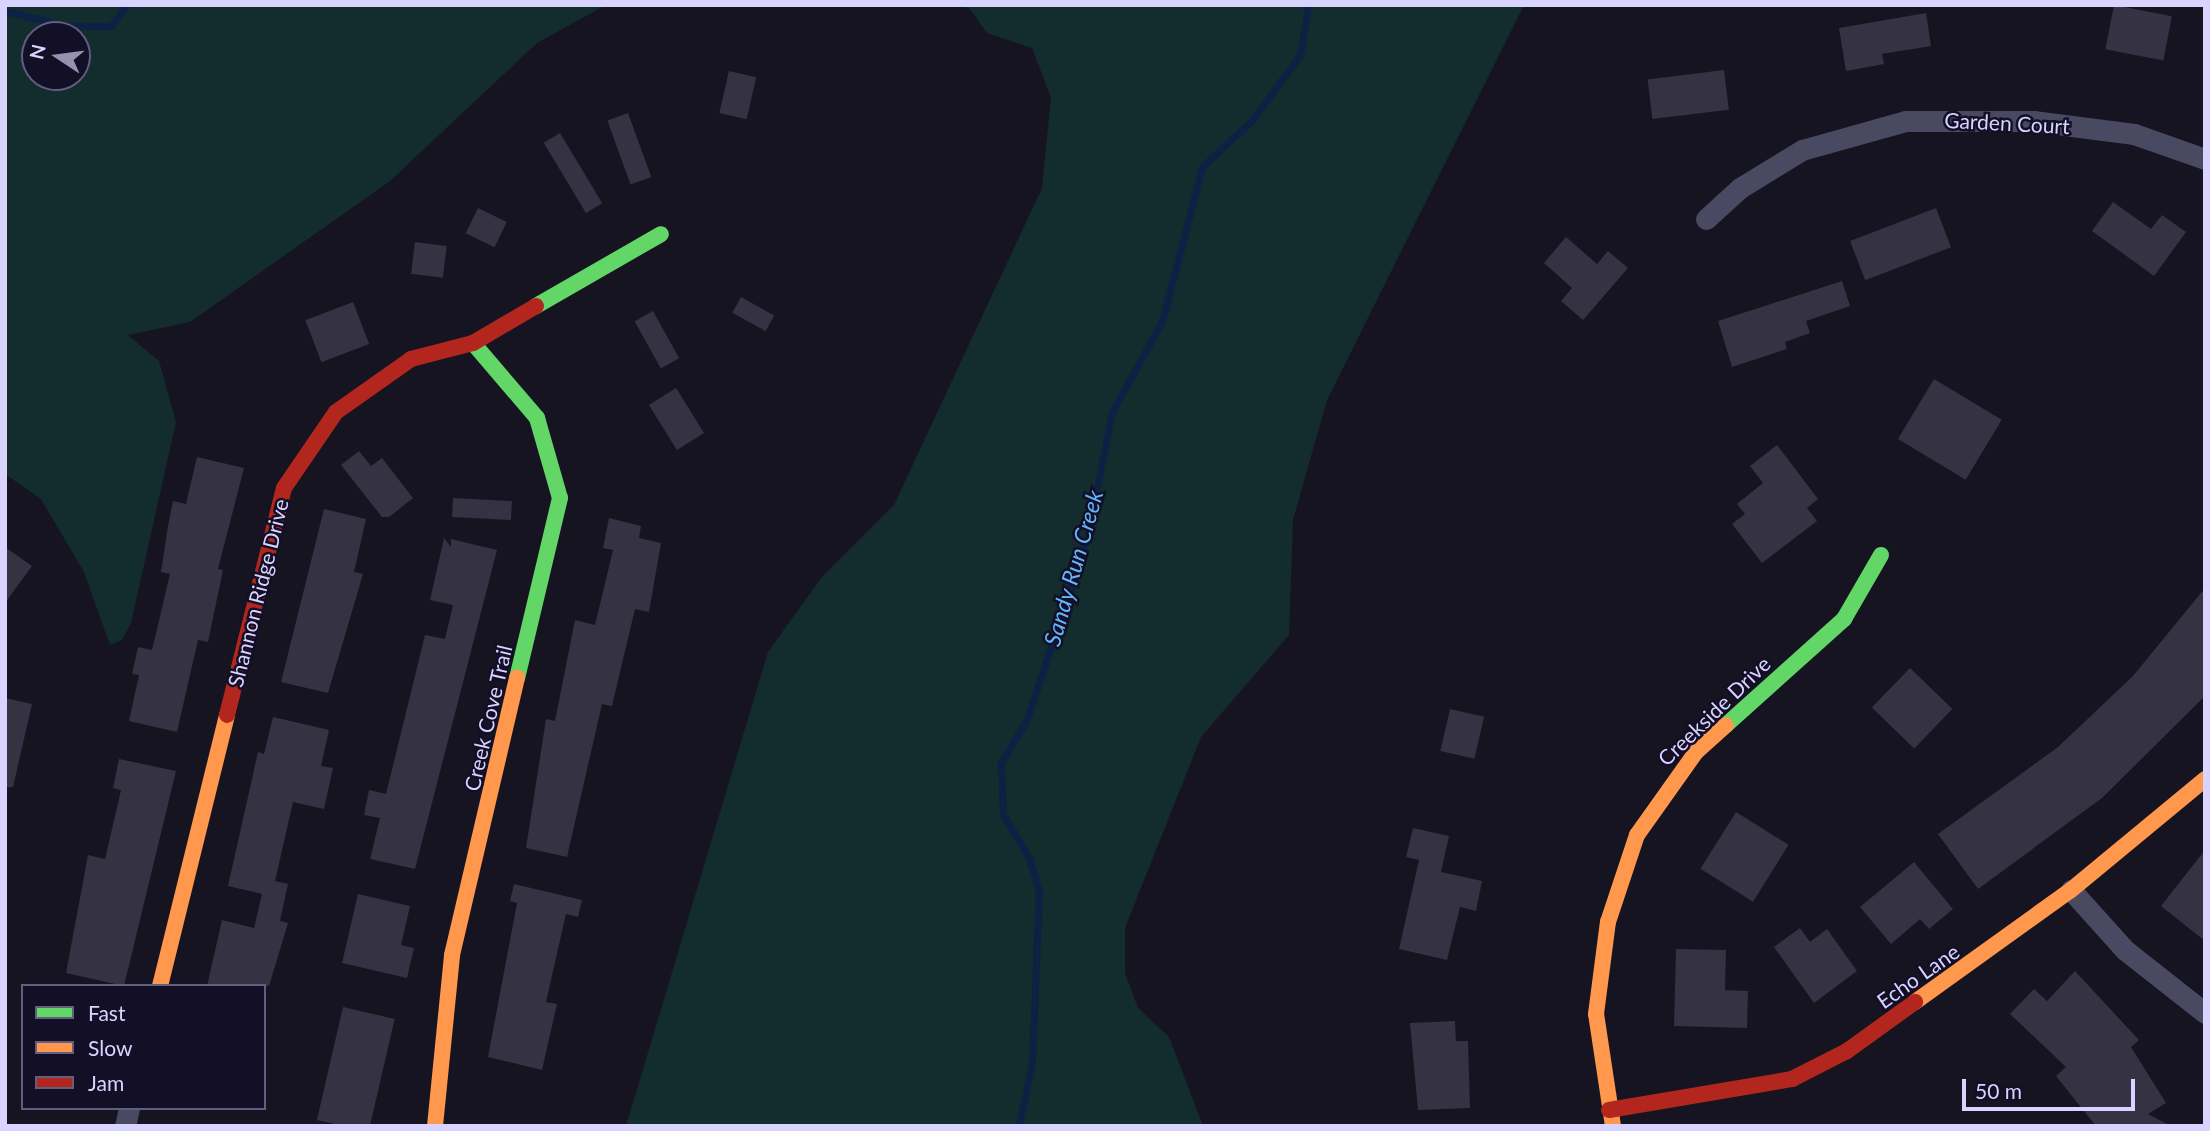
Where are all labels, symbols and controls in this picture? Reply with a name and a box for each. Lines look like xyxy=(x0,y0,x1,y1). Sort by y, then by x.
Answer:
north arrow xyxy=(21,21,91,91)
text: N xyxy=(24,42,50,61)
street label: Garden Court xyxy=(1944,107,2070,139)
water label: Sandy Run Creek xyxy=(1037,487,1109,649)
street label: Shannon Ridge Drive xyxy=(222,496,294,690)
street label: Creek Cove Trail xyxy=(459,642,517,794)
street label: Creekside Drive xyxy=(1653,651,1775,771)
street label: Echo Lane xyxy=(1872,939,1964,1013)
legend xyxy=(21,984,266,1110)
text: Fast xyxy=(88,1000,125,1025)
text: Slow xyxy=(88,1035,132,1060)
scale bar xyxy=(1965,1064,2138,1108)
text: Jam xyxy=(88,1070,124,1095)
text: 50 m xyxy=(1975,1078,2022,1103)

